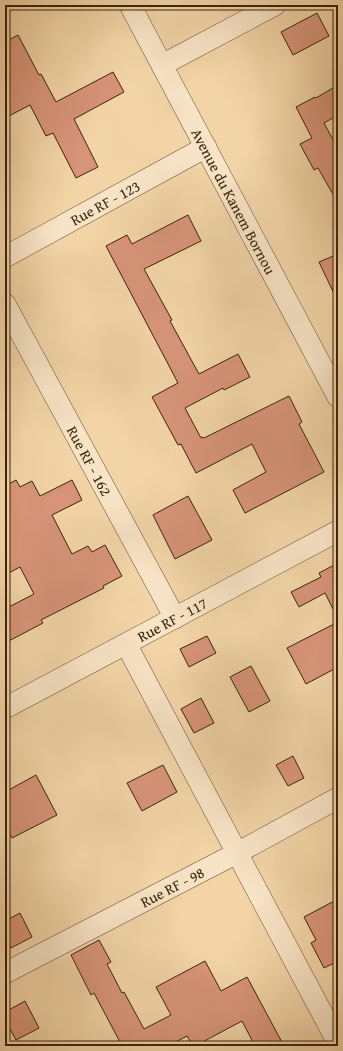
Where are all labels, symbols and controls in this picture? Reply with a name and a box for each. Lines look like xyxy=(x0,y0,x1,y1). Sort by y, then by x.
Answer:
street label: Avenue du Kanem Bornou xyxy=(187,124,282,279)
street label: Rue RF - 123 xyxy=(66,175,144,230)
street label: Rue RF - 162 xyxy=(62,422,117,499)
street label: Rue RF - 117 xyxy=(133,592,211,647)
street label: Rue RF - 98 xyxy=(136,861,208,912)

